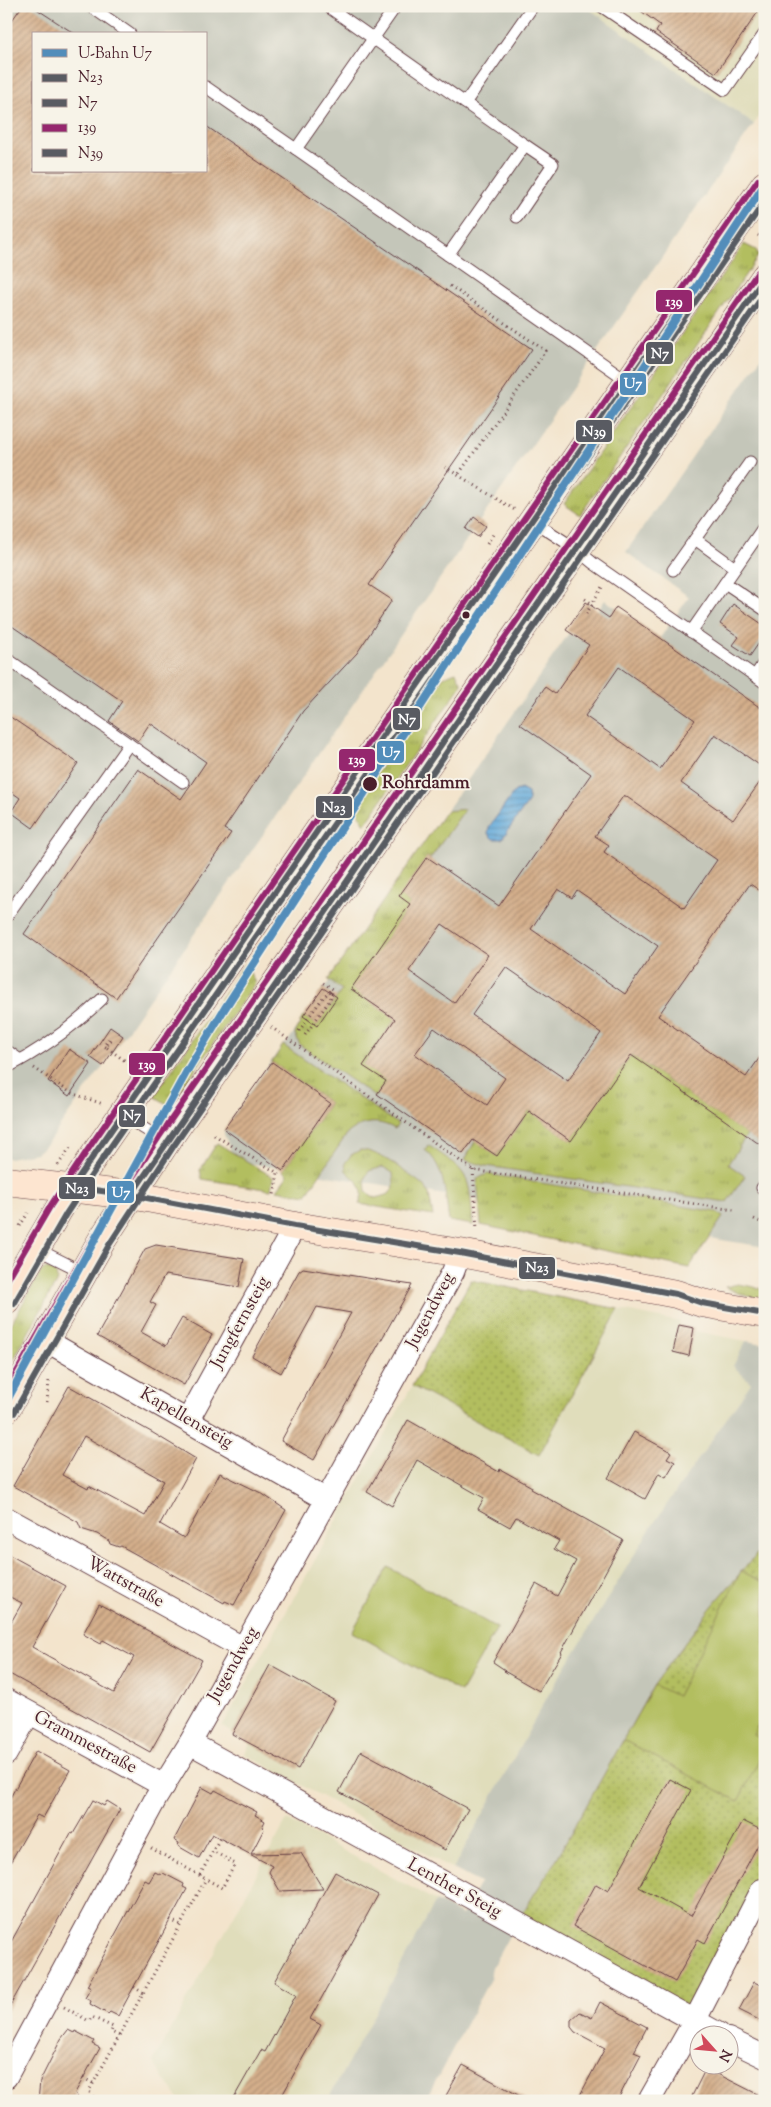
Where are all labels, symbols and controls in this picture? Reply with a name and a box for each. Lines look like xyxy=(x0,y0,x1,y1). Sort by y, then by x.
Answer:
legend xyxy=(32,32,208,172)
text: U-Bahn U7 xyxy=(78,44,153,65)
text: N23 xyxy=(78,68,103,89)
text: N7 xyxy=(78,94,98,115)
text: 139 xyxy=(78,118,96,139)
text: N39 xyxy=(78,144,103,165)
line badge: 139 xyxy=(655,289,693,313)
text: 139 xyxy=(665,293,683,313)
line badge: N7 xyxy=(645,341,674,365)
text: N7 xyxy=(651,345,670,365)
line badge: U7 xyxy=(619,372,647,396)
text: U7 xyxy=(624,375,643,395)
line badge: N39 xyxy=(575,419,613,443)
text: N39 xyxy=(582,423,606,443)
unlabelled marker xyxy=(461,610,471,620)
line badge: N7 xyxy=(392,707,421,731)
text: N7 xyxy=(398,711,417,731)
line badge: U7 xyxy=(376,740,405,764)
text: U7 xyxy=(382,744,401,764)
line badge: 139 xyxy=(338,748,376,772)
text: 139 xyxy=(348,751,366,771)
place label: Rohrdamm xyxy=(382,771,470,797)
marker: Rohrdamm xyxy=(361,775,379,793)
line badge: N23 xyxy=(315,795,353,819)
text: N23 xyxy=(322,799,346,819)
line badge: 139 xyxy=(128,1052,166,1076)
text: 139 xyxy=(138,1056,156,1076)
line badge: N7 xyxy=(118,1104,146,1128)
text: N7 xyxy=(123,1107,142,1127)
line badge: N23 xyxy=(58,1176,96,1200)
text: N23 xyxy=(65,1180,89,1200)
line badge: U7 xyxy=(106,1180,135,1204)
text: U7 xyxy=(112,1184,131,1204)
line badge: N23 xyxy=(518,1256,556,1280)
text: N23 xyxy=(525,1259,549,1279)
street label: Jugendweg xyxy=(400,1268,462,1355)
street label: Jungfernsteig xyxy=(204,1272,277,1375)
street label: Kapellensteig xyxy=(135,1382,238,1456)
street label: Wattstraße xyxy=(81,1551,169,1615)
street label: Jugendweg xyxy=(201,1622,266,1708)
street label: Grammestraße xyxy=(29,1705,141,1781)
street label: Lenther Steig xyxy=(402,1852,506,1926)
north arrow xyxy=(688,2024,738,2074)
text: N xyxy=(712,2045,735,2065)

